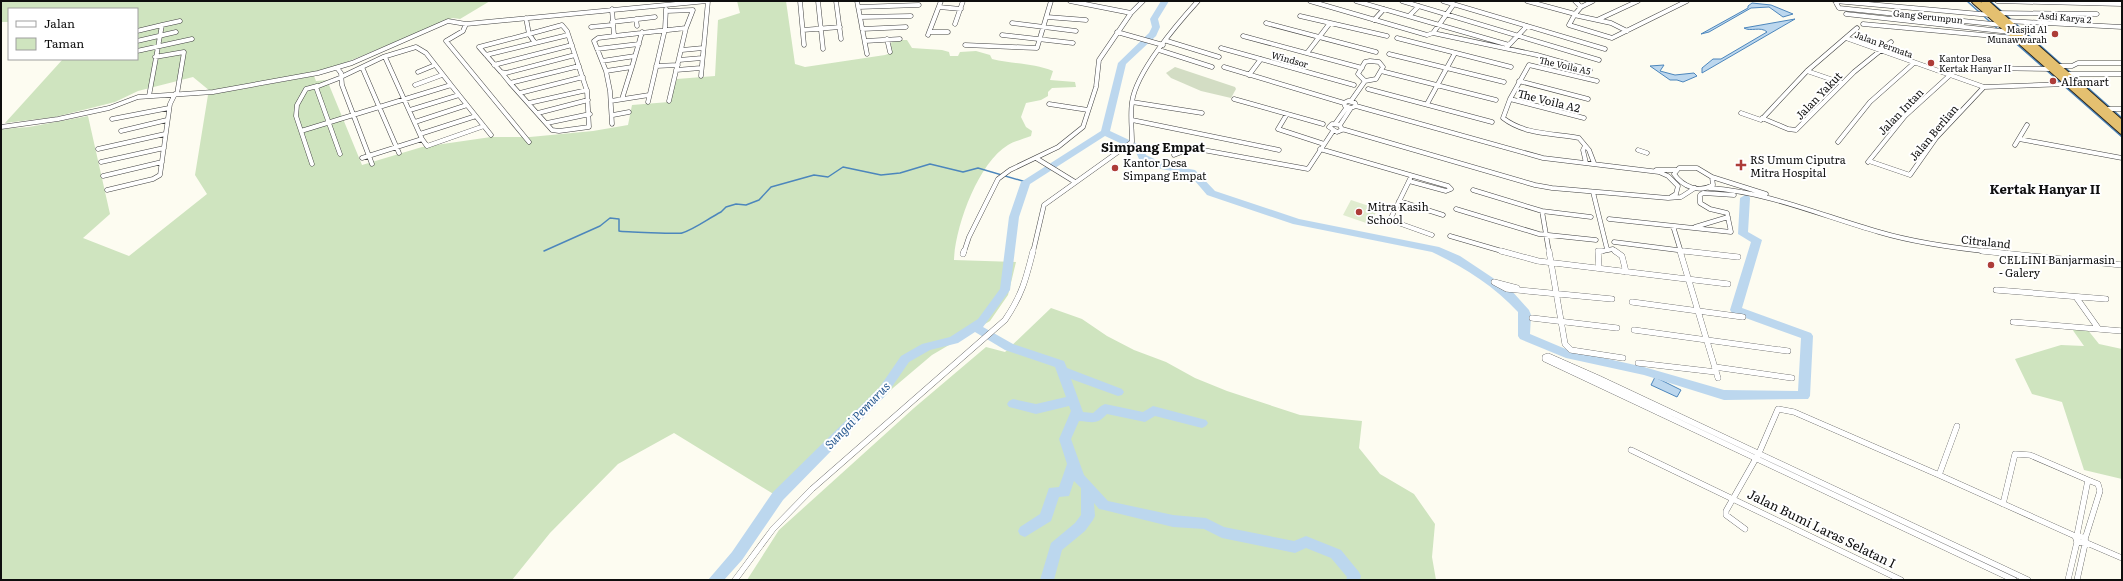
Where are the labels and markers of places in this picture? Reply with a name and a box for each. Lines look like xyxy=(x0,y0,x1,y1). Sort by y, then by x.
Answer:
place label: Masjid Al Munawwarah xyxy=(1987,22,2047,46)
marker: Masjid Al Munawwarah xyxy=(2050,29,2060,39)
place label: Kantor Desa Kertak Hanyar II xyxy=(1939,51,2011,75)
marker: Kantor Desa Kertak Hanyar II xyxy=(1926,58,1936,68)
place label: Alfamart xyxy=(2061,73,2109,89)
marker: Alfamart xyxy=(2048,76,2058,86)
place label: RS Umum Ciputra Mitra Hospital xyxy=(1750,151,1846,180)
place label: Kantor Desa Simpang Empat xyxy=(1123,154,1207,183)
marker: RS Umum Ciputra Mitra Hospital xyxy=(1735,159,1747,171)
marker: Kantor Desa Simpang Empat xyxy=(1110,163,1120,173)
place label: Mitra Kasih School xyxy=(1367,198,1429,227)
marker: Mitra Kasih School xyxy=(1354,207,1364,217)
place label: CELLINI Banjarmasin - Galery xyxy=(1999,251,2115,280)
marker: CELLINI Banjarmasin - Galery xyxy=(1986,260,1996,270)

